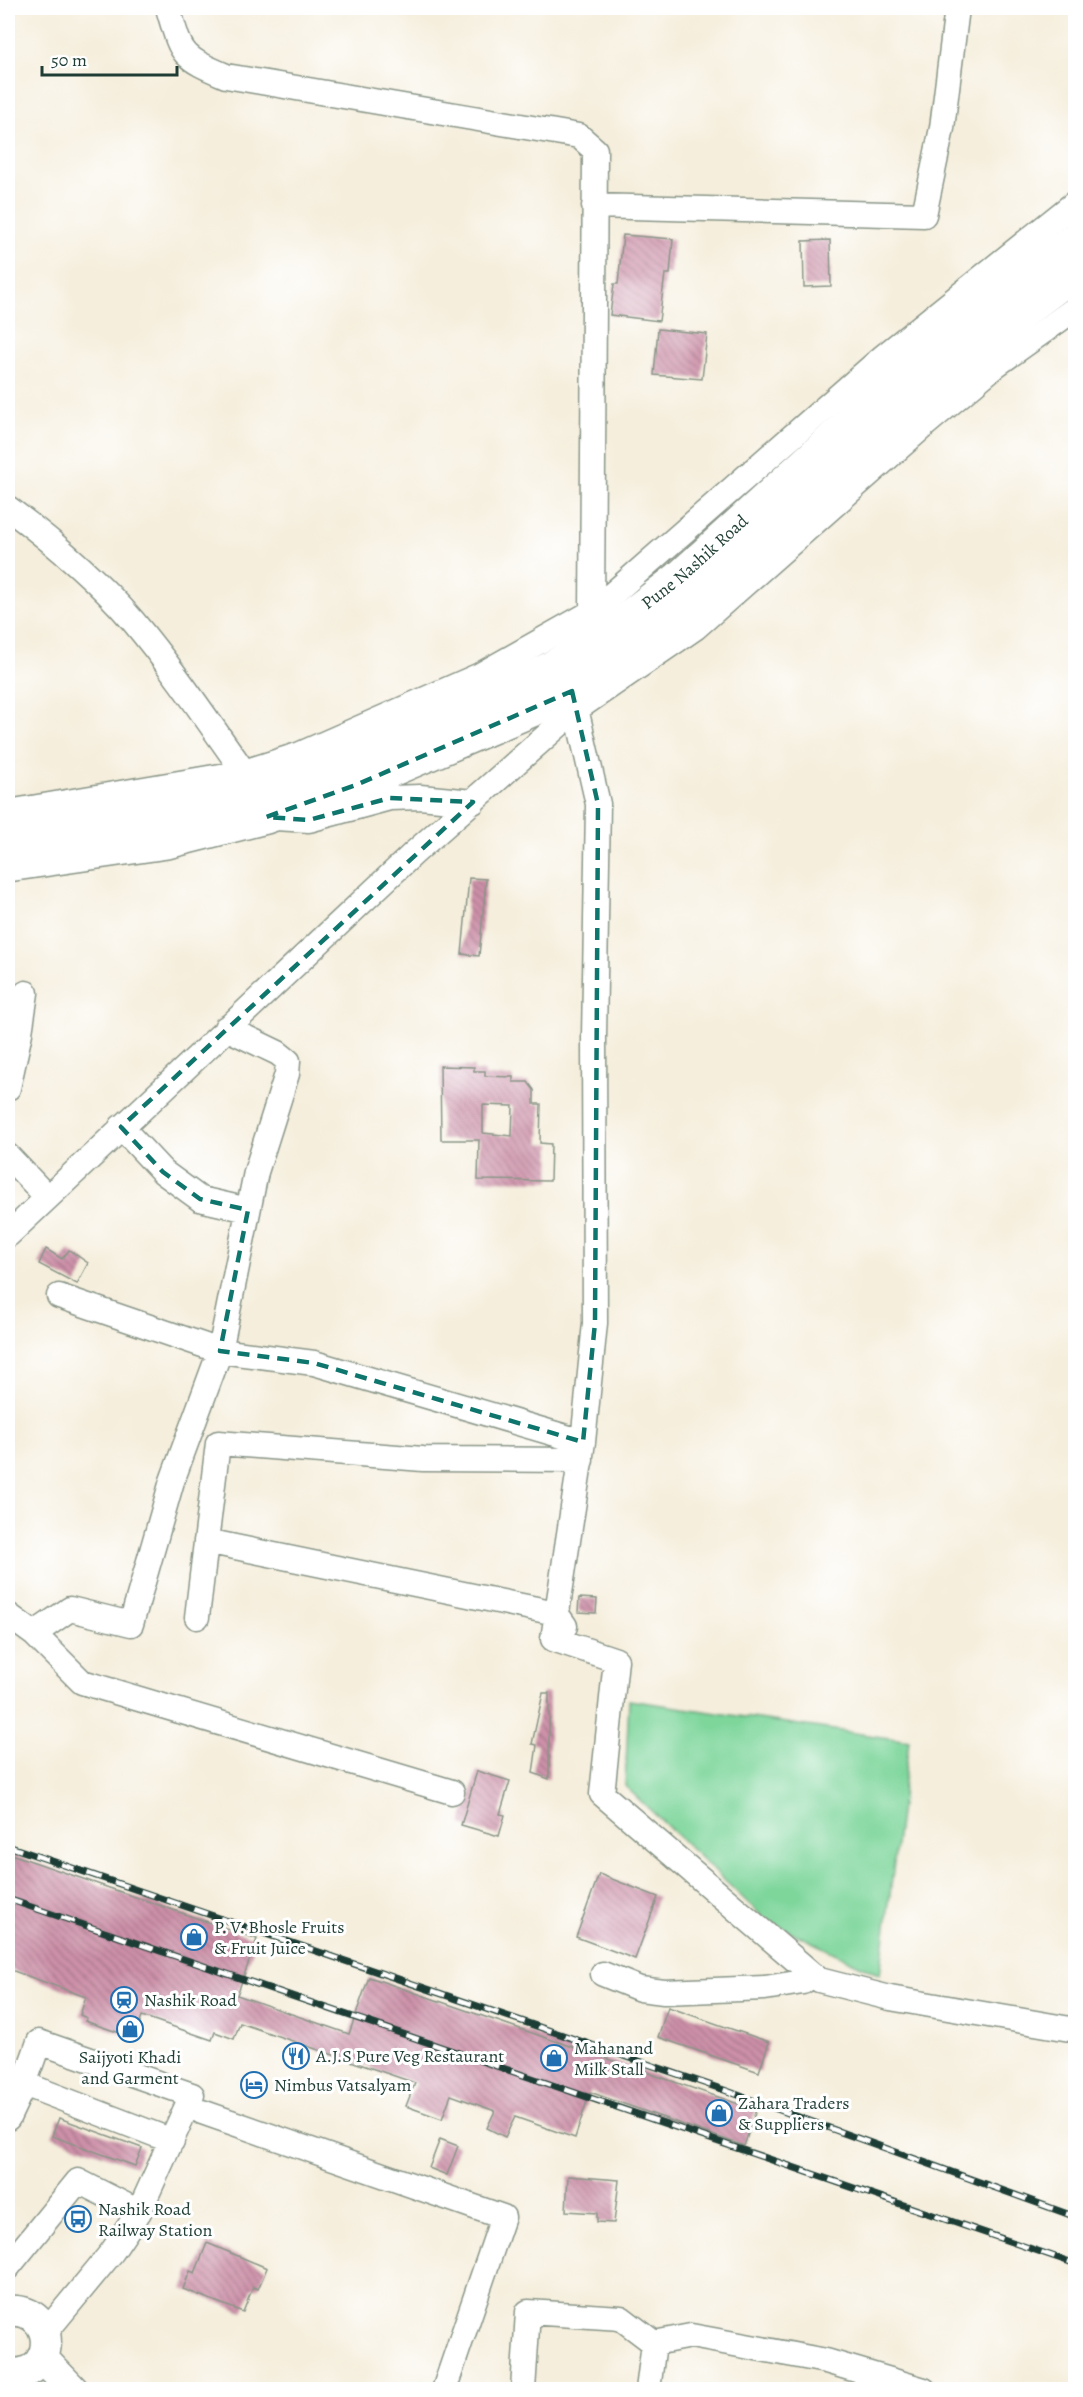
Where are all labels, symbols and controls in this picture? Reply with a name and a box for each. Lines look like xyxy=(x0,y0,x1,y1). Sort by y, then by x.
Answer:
scale bar xyxy=(42,39,177,77)
text: 50 m xyxy=(51,48,87,72)
street label: Pune Nashik Road xyxy=(636,509,754,615)
place label: P. V. Bhosle Fruits & Fruit Juice xyxy=(214,1915,344,1960)
shop icon: P. V. Bhosle Fruits & Fruit Juice xyxy=(179,1922,209,1952)
station icon: Nashik Road xyxy=(109,1985,139,2015)
place label: Nashik Road xyxy=(144,1988,237,2012)
shop icon: Saijyoti Khadi and Garment xyxy=(115,2014,145,2044)
place label: Mahanand Milk Stall xyxy=(574,2036,654,2081)
restaurant icon: A.J.S Pure Veg Restaurant xyxy=(281,2041,311,2071)
shop icon: Mahanand Milk Stall xyxy=(539,2043,569,2073)
place label: A.J.S Pure Veg Restaurant xyxy=(315,2044,504,2068)
place label: Saijyoti Khadi and Garment xyxy=(79,2045,181,2090)
hotel icon: Nimbus Vatsalyam xyxy=(239,2070,269,2100)
place label: Nimbus Vatsalyam xyxy=(274,2073,412,2097)
place label: Zahara Traders & Suppliers xyxy=(738,2091,850,2136)
shop icon: Zahara Traders & Suppliers xyxy=(704,2098,734,2128)
place label: Nashik Road Railway Station xyxy=(98,2197,212,2242)
bus stop icon: Nashik Road Railway Station xyxy=(63,2204,93,2234)

